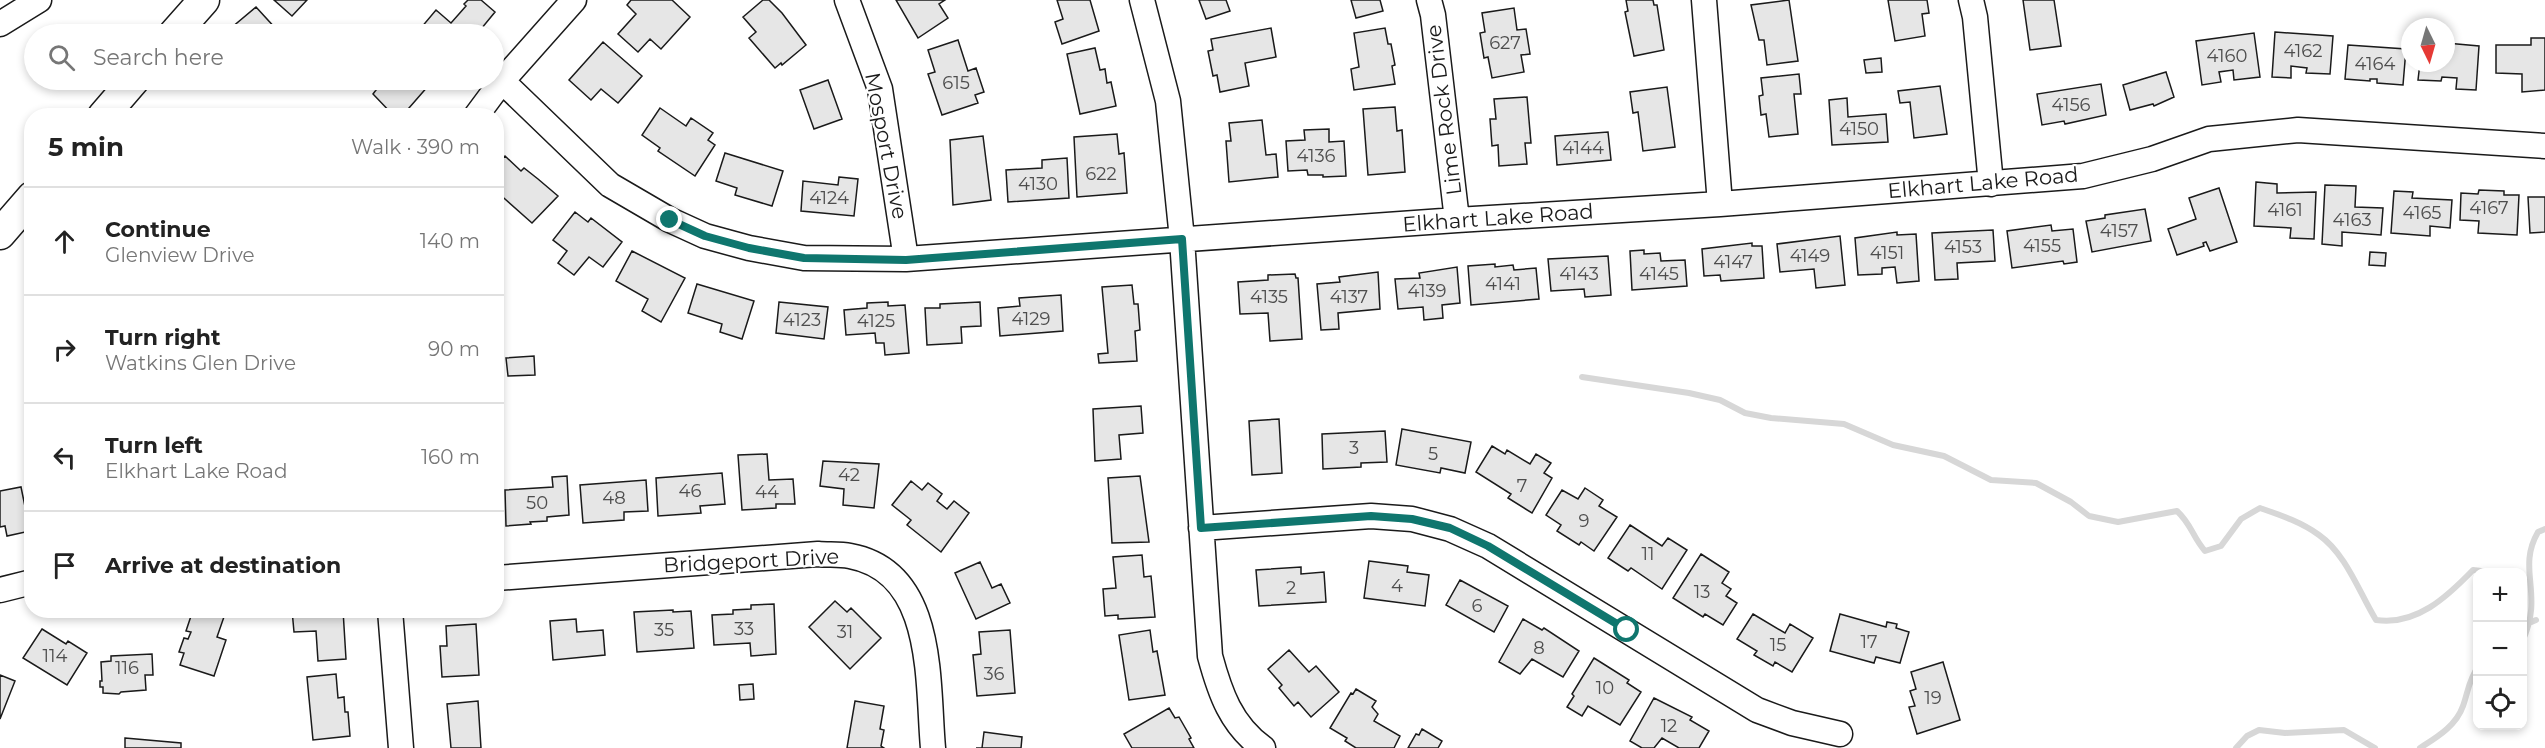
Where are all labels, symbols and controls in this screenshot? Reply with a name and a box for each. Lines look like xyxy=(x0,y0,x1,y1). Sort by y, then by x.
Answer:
north arrow xyxy=(2401,18,2455,72)
street label: Lime Rock Drive xyxy=(1421,23,1466,197)
search box xyxy=(24,24,504,90)
house number: 627 xyxy=(1489,32,1521,54)
house number: 4162 xyxy=(2283,40,2323,62)
icon: search xyxy=(45,41,78,74)
text: Search here xyxy=(93,44,224,71)
house number: 4160 xyxy=(2207,45,2247,67)
house number: 4164 xyxy=(2355,53,2396,75)
street label: Mosport Drive xyxy=(860,71,913,221)
house number: 615 xyxy=(942,72,970,94)
house number: 4156 xyxy=(2051,94,2091,116)
house number: 4150 xyxy=(1839,118,1879,140)
text: 5 min xyxy=(48,131,124,163)
text: Walk · 390 m xyxy=(351,135,480,159)
house number: 4144 xyxy=(1562,137,1604,159)
house number: 4136 xyxy=(1296,145,1336,167)
street label: Elkhart Lake Road xyxy=(1886,162,2079,203)
house number: 622 xyxy=(1085,163,1117,185)
house number: 4130 xyxy=(1018,173,1058,195)
house number: 4124 xyxy=(809,187,849,209)
house number: 4167 xyxy=(2469,197,2509,219)
street label: Elkhart Lake Road xyxy=(1402,198,1594,237)
house number: 4161 xyxy=(2267,199,2303,221)
house number: 4165 xyxy=(2402,202,2442,224)
route end xyxy=(656,206,682,232)
house number: 4163 xyxy=(2332,209,2372,231)
text: Continue xyxy=(105,216,211,243)
house number: 4157 xyxy=(2100,220,2138,242)
icon: ahead xyxy=(48,225,81,258)
text: 140 m xyxy=(420,229,480,253)
house number: 4155 xyxy=(2023,235,2061,257)
house number: 4153 xyxy=(1944,236,1982,258)
house number: 4151 xyxy=(1870,242,1904,264)
text: Glenview Drive xyxy=(105,243,255,267)
house number: 4149 xyxy=(1790,245,1830,267)
house number: 4147 xyxy=(1713,251,1753,273)
house number: 4143 xyxy=(1559,263,1599,285)
house number: 4145 xyxy=(1639,263,1679,285)
house number: 4141 xyxy=(1485,273,1521,295)
house number: 4139 xyxy=(1407,280,1447,302)
house number: 4135 xyxy=(1250,286,1288,308)
house number: 4137 xyxy=(1330,286,1368,308)
house number: 4129 xyxy=(1011,308,1051,330)
house number: 4123 xyxy=(783,309,821,331)
house number: 4125 xyxy=(857,310,895,332)
text: Turn right xyxy=(105,324,220,351)
icon: right xyxy=(48,333,81,366)
text: 90 m xyxy=(428,337,480,361)
text: Watkins Glen Drive xyxy=(105,351,296,375)
text: Turn left xyxy=(105,432,203,459)
house number: 3 xyxy=(1349,437,1359,459)
icon: left xyxy=(48,441,81,474)
house number: 5 xyxy=(1428,443,1438,465)
text: 160 m xyxy=(421,445,480,469)
text: Elkhart Lake Road xyxy=(105,459,287,483)
house number: 42 xyxy=(838,464,860,486)
house number: 7 xyxy=(1517,475,1527,497)
house number: 46 xyxy=(679,480,701,502)
house number: 44 xyxy=(755,481,779,503)
house number: 48 xyxy=(602,487,626,509)
house number: 50 xyxy=(526,492,548,514)
house number: 9 xyxy=(1579,510,1590,532)
street label: Bridgeport Drive xyxy=(662,543,840,578)
house number: 11 xyxy=(1642,543,1655,565)
icon: arrive xyxy=(48,549,81,582)
text: Arrive at destination xyxy=(105,552,341,579)
map controls xyxy=(2473,568,2527,730)
button: + xyxy=(2473,568,2527,622)
house number: 4 xyxy=(1391,575,1403,597)
house number: 2 xyxy=(1286,577,1296,599)
house number: 13 xyxy=(1694,581,1710,603)
house number: 6 xyxy=(1472,595,1483,617)
route start xyxy=(1613,616,1639,642)
house number: 33 xyxy=(734,618,754,640)
house number: 35 xyxy=(654,619,674,641)
house number: 31 xyxy=(837,621,853,643)
button: − xyxy=(2473,622,2527,676)
house number: 17 xyxy=(1860,631,1878,653)
house number: 15 xyxy=(1770,634,1786,656)
house number: 8 xyxy=(1533,637,1545,659)
house number: 114 xyxy=(43,645,68,667)
house number: 116 xyxy=(115,657,139,679)
house number: 36 xyxy=(983,663,1005,685)
button: locate xyxy=(2473,676,2527,730)
house number: 10 xyxy=(1596,677,1614,699)
house number: 19 xyxy=(1924,687,1942,709)
house number: 12 xyxy=(1661,715,1677,737)

